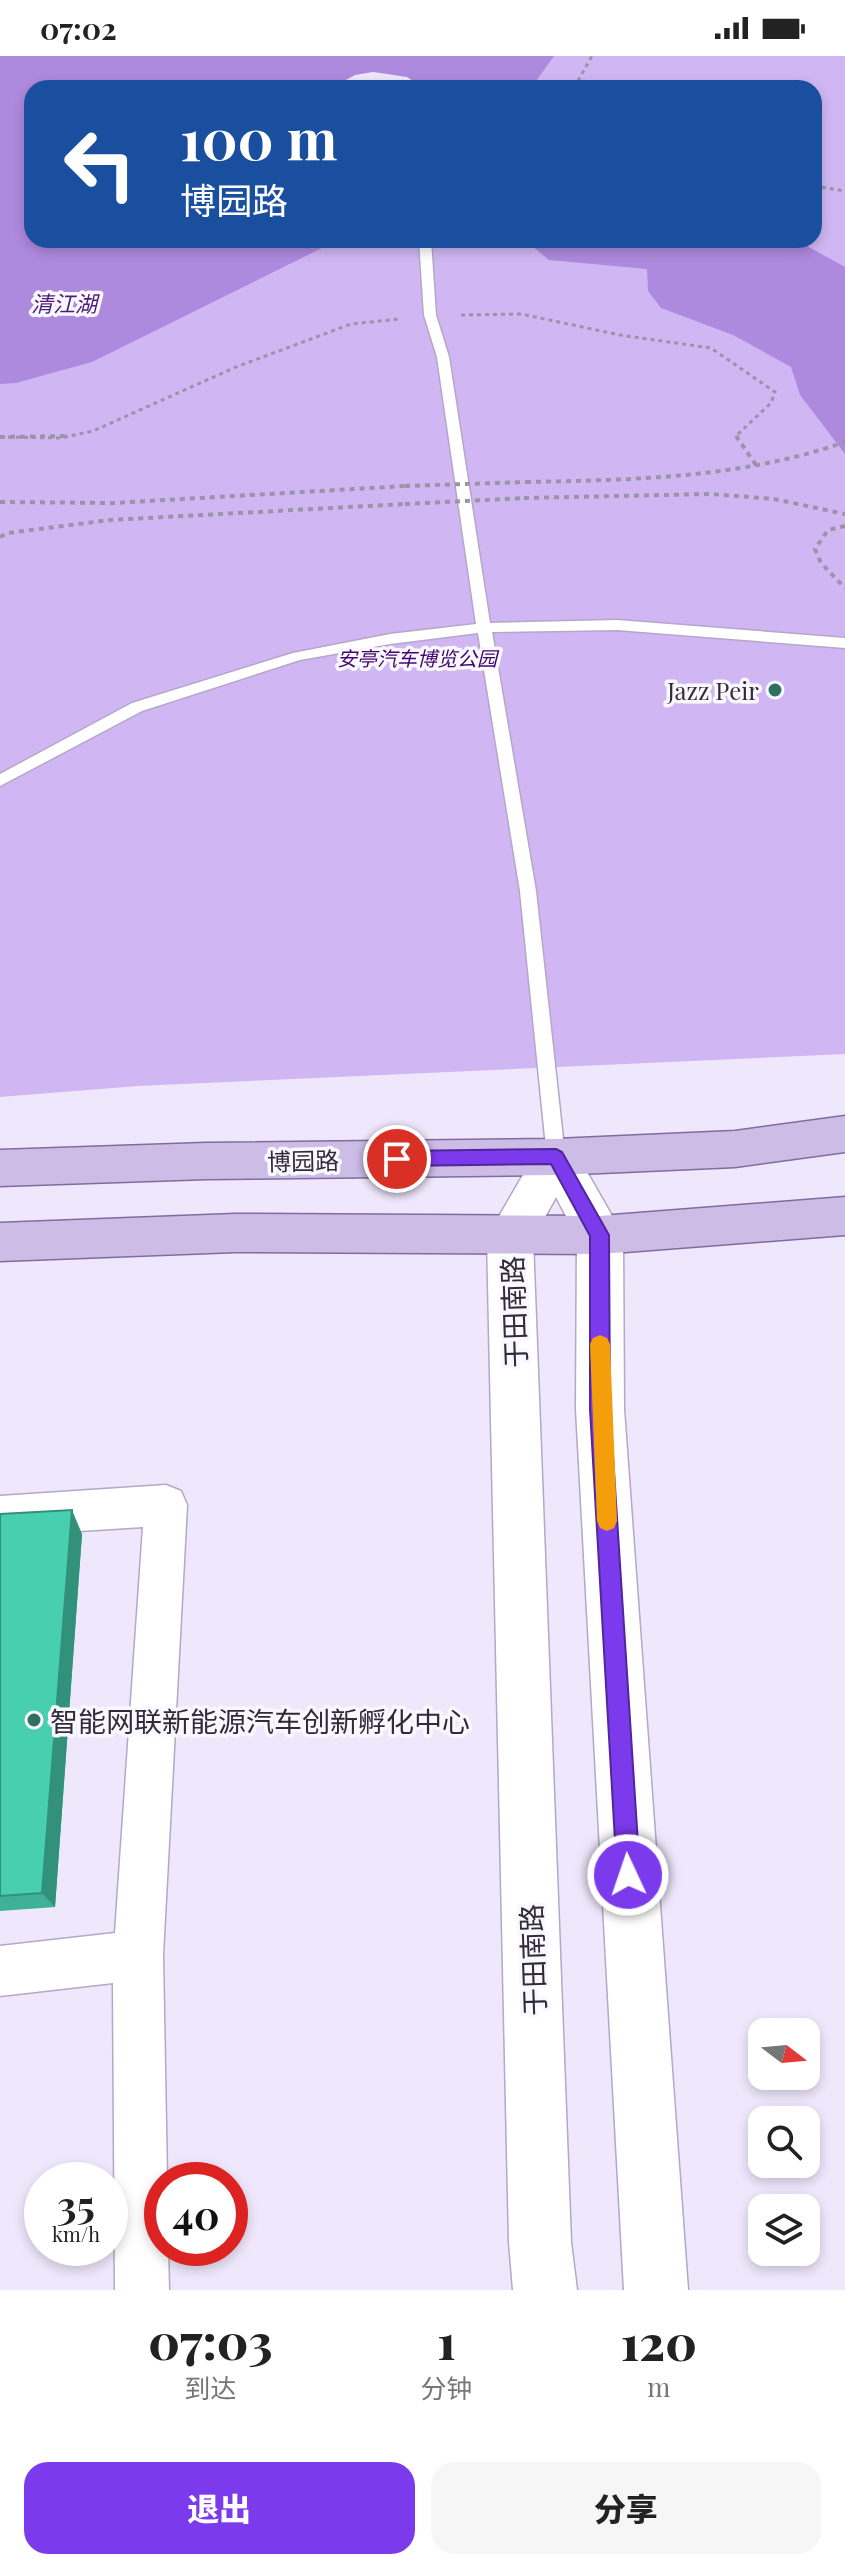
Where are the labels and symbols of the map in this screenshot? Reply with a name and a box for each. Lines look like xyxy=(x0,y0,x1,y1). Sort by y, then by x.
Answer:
water label: 清江湖 xyxy=(31,288,100,318)
park label: 安亭汽车博览公园 xyxy=(337,644,500,671)
place label: Jazz Peir xyxy=(666,674,759,706)
marker: Jazz Peir xyxy=(766,681,784,699)
pin xyxy=(363,1125,431,1193)
street label: 博园路 xyxy=(267,1143,339,1177)
street label: 于田南路 xyxy=(493,1255,533,1369)
place label: 智能网联新能源汽车创新孵化中心 xyxy=(50,1702,470,1739)
marker: 智能网联新能源汽车创新孵化中心 xyxy=(25,1711,43,1729)
position arrow xyxy=(586,1833,670,1917)
street label: 于田南路 xyxy=(512,1903,552,2017)
north arrow xyxy=(748,2018,820,2090)
speed limit sign: 40 xyxy=(144,2162,248,2266)

